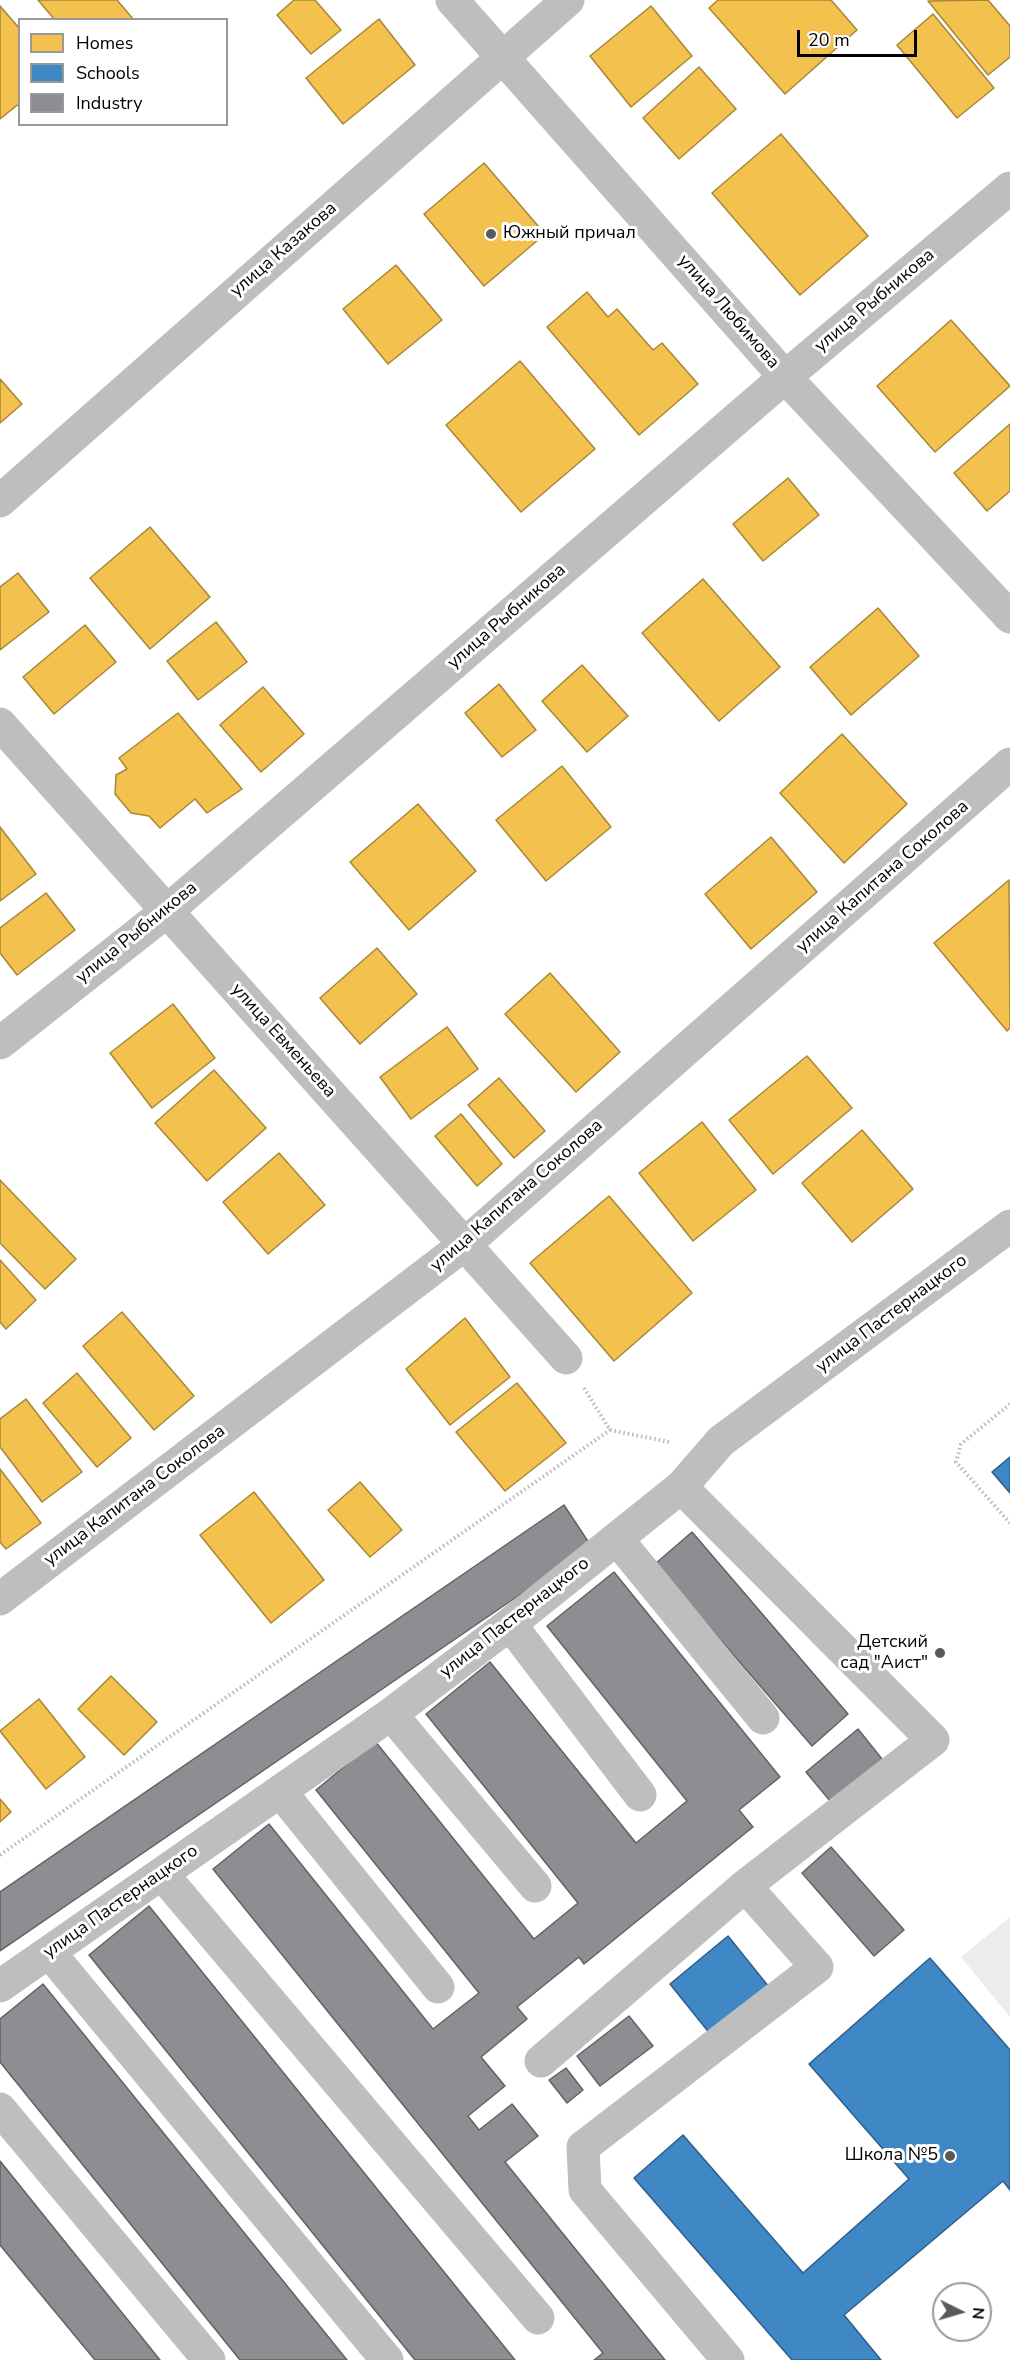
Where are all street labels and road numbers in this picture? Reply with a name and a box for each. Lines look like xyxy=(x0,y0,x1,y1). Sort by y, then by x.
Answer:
street label: улица Казакова xyxy=(226,198,342,302)
street label: улица Рыбникова xyxy=(811,245,939,357)
street label: улица Любимова xyxy=(673,250,783,374)
street label: улица Рыбникова xyxy=(443,560,571,674)
street label: улица Капитана Соколова xyxy=(792,796,974,958)
street label: улица Рыбникова xyxy=(72,878,202,988)
street label: улица Евменьева xyxy=(226,979,340,1103)
street label: улица Капитана Соколова xyxy=(426,1115,608,1277)
street label: улица Пастернацкого xyxy=(812,1250,972,1378)
street label: улица Капитана Соколова xyxy=(40,1421,230,1571)
street label: улица Пастернацкого xyxy=(436,1553,594,1683)
street label: улица Пастернацкого xyxy=(40,1840,202,1964)

